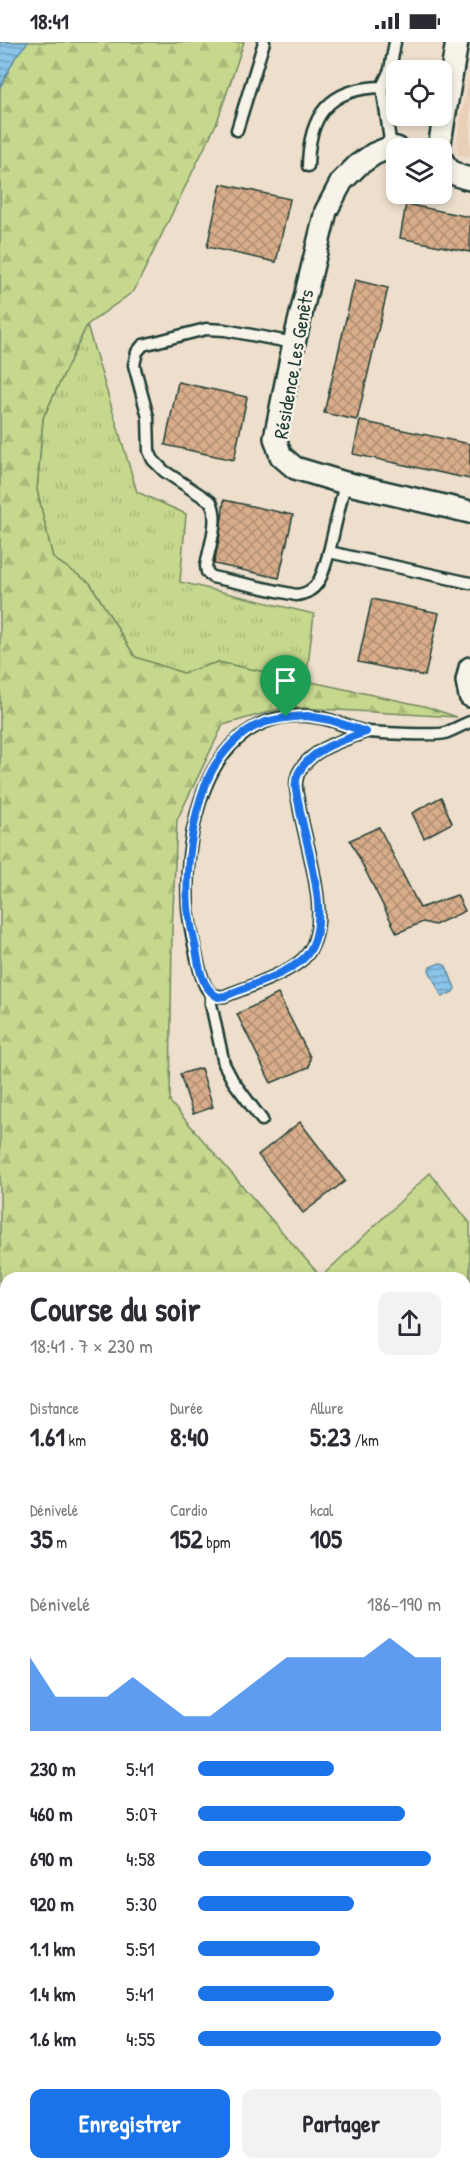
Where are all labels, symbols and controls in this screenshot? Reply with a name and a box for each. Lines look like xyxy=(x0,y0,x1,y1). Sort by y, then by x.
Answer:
text: 18:41 xyxy=(30,6,69,36)
map controls xyxy=(386,60,452,204)
button: locate xyxy=(386,60,452,126)
button: layers xyxy=(386,138,452,204)
street label: Résidence Les Genêts xyxy=(267,287,319,441)
pin xyxy=(260,655,311,717)
icon: arrive xyxy=(269,664,302,697)
text: Course du soir xyxy=(30,1287,200,1331)
button: share xyxy=(378,1292,441,1355)
text: 18:41 · 7 × 230 m xyxy=(30,1332,153,1359)
text: Distance xyxy=(30,1397,79,1419)
text: Durée xyxy=(170,1397,203,1419)
text: Allure xyxy=(310,1397,344,1419)
text: 1.61 xyxy=(30,1419,65,1454)
text: 8:40 xyxy=(170,1419,209,1454)
text: 5:23 xyxy=(310,1419,351,1454)
text: km xyxy=(65,1429,86,1451)
text: /km xyxy=(351,1429,379,1451)
text: Dénivelé xyxy=(30,1499,78,1521)
text: Cardio xyxy=(170,1499,207,1521)
text: kcal xyxy=(310,1499,333,1521)
text: 35 xyxy=(30,1521,53,1556)
text: 152 xyxy=(170,1521,203,1556)
text: 105 xyxy=(310,1521,342,1556)
text: m xyxy=(53,1531,67,1553)
text: bpm xyxy=(203,1531,231,1553)
text: Dénivelé xyxy=(30,1590,90,1617)
text: 186–190 m xyxy=(367,1590,441,1617)
text: 230 m xyxy=(30,1755,75,1782)
text: 5:41 xyxy=(126,1755,154,1782)
text: 460 m xyxy=(30,1800,73,1827)
text: 5:07 xyxy=(126,1800,158,1827)
text: 690 m xyxy=(30,1845,72,1872)
text: 4:58 xyxy=(126,1845,155,1872)
text: 920 m xyxy=(30,1890,74,1917)
text: 5:30 xyxy=(126,1890,157,1917)
text: 1.1 km xyxy=(30,1935,75,1962)
text: 5:51 xyxy=(126,1935,155,1962)
text: 1.4 km xyxy=(30,1980,76,2007)
text: 5:41 xyxy=(126,1980,154,2007)
text: 1.6 km xyxy=(30,2025,76,2052)
text: 4:55 xyxy=(126,2025,155,2052)
button: Enregistrer xyxy=(30,2089,230,2158)
button: Partager xyxy=(242,2089,441,2158)

